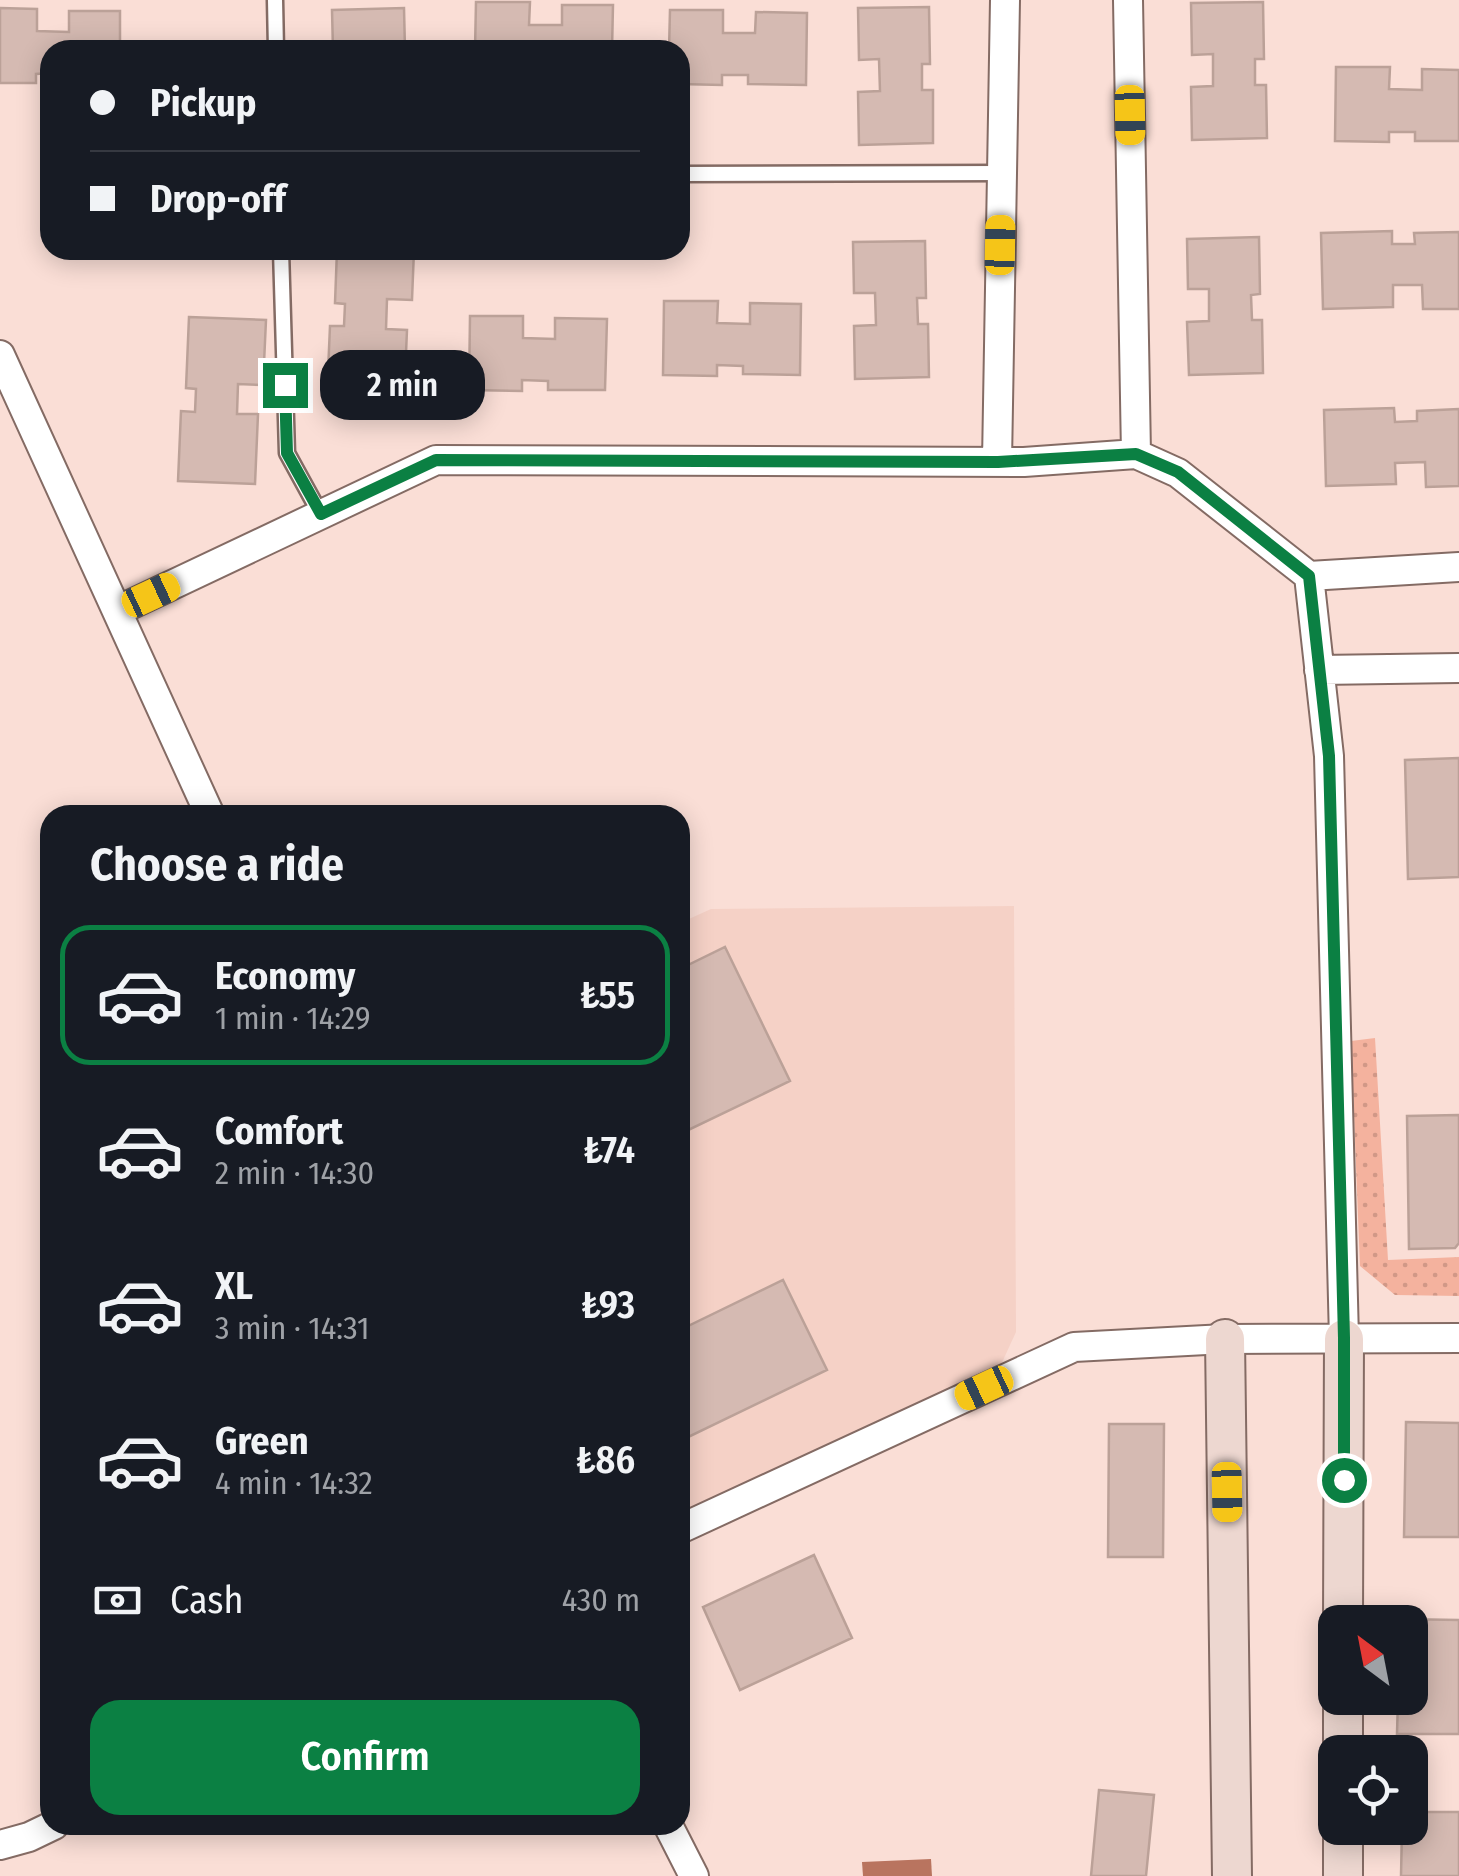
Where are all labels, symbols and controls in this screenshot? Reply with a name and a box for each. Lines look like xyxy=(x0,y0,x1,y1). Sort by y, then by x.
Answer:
text: Pickup xyxy=(150,80,256,126)
car xyxy=(1114,85,1146,145)
text: Drop-off xyxy=(150,176,286,222)
car xyxy=(984,215,1016,275)
callout: 2 min xyxy=(320,350,485,420)
route end xyxy=(263,363,308,408)
text: 2 min xyxy=(367,366,438,404)
car xyxy=(117,569,185,621)
text: Choose a ride xyxy=(90,838,344,892)
icon: car xyxy=(95,950,185,1040)
text: Economy xyxy=(215,953,355,999)
text: ₺55 xyxy=(580,972,635,1018)
text: 1 min · 14:29 xyxy=(215,999,371,1037)
icon: car xyxy=(95,1105,185,1195)
text: Comfort xyxy=(215,1108,343,1154)
text: ₺74 xyxy=(583,1127,635,1173)
text: 2 min · 14:30 xyxy=(215,1154,374,1192)
icon: car xyxy=(95,1260,185,1350)
text: XL xyxy=(215,1263,253,1309)
text: ₺93 xyxy=(581,1282,635,1328)
text: 3 min · 14:31 xyxy=(215,1309,370,1347)
car xyxy=(950,1362,1018,1414)
icon: car xyxy=(95,1415,185,1505)
text: Green xyxy=(215,1418,309,1464)
text: ₺86 xyxy=(576,1437,635,1483)
route start xyxy=(1322,1458,1367,1503)
car xyxy=(1211,1462,1243,1522)
text: 4 min · 14:32 xyxy=(215,1464,373,1502)
icon: cash xyxy=(90,1573,145,1628)
text: Cash xyxy=(170,1577,244,1623)
text: 430 m xyxy=(562,1581,640,1619)
north arrow xyxy=(1318,1605,1428,1715)
map controls xyxy=(1318,1605,1428,1845)
button: Confirm xyxy=(90,1700,640,1815)
button: locate xyxy=(1318,1735,1428,1845)

